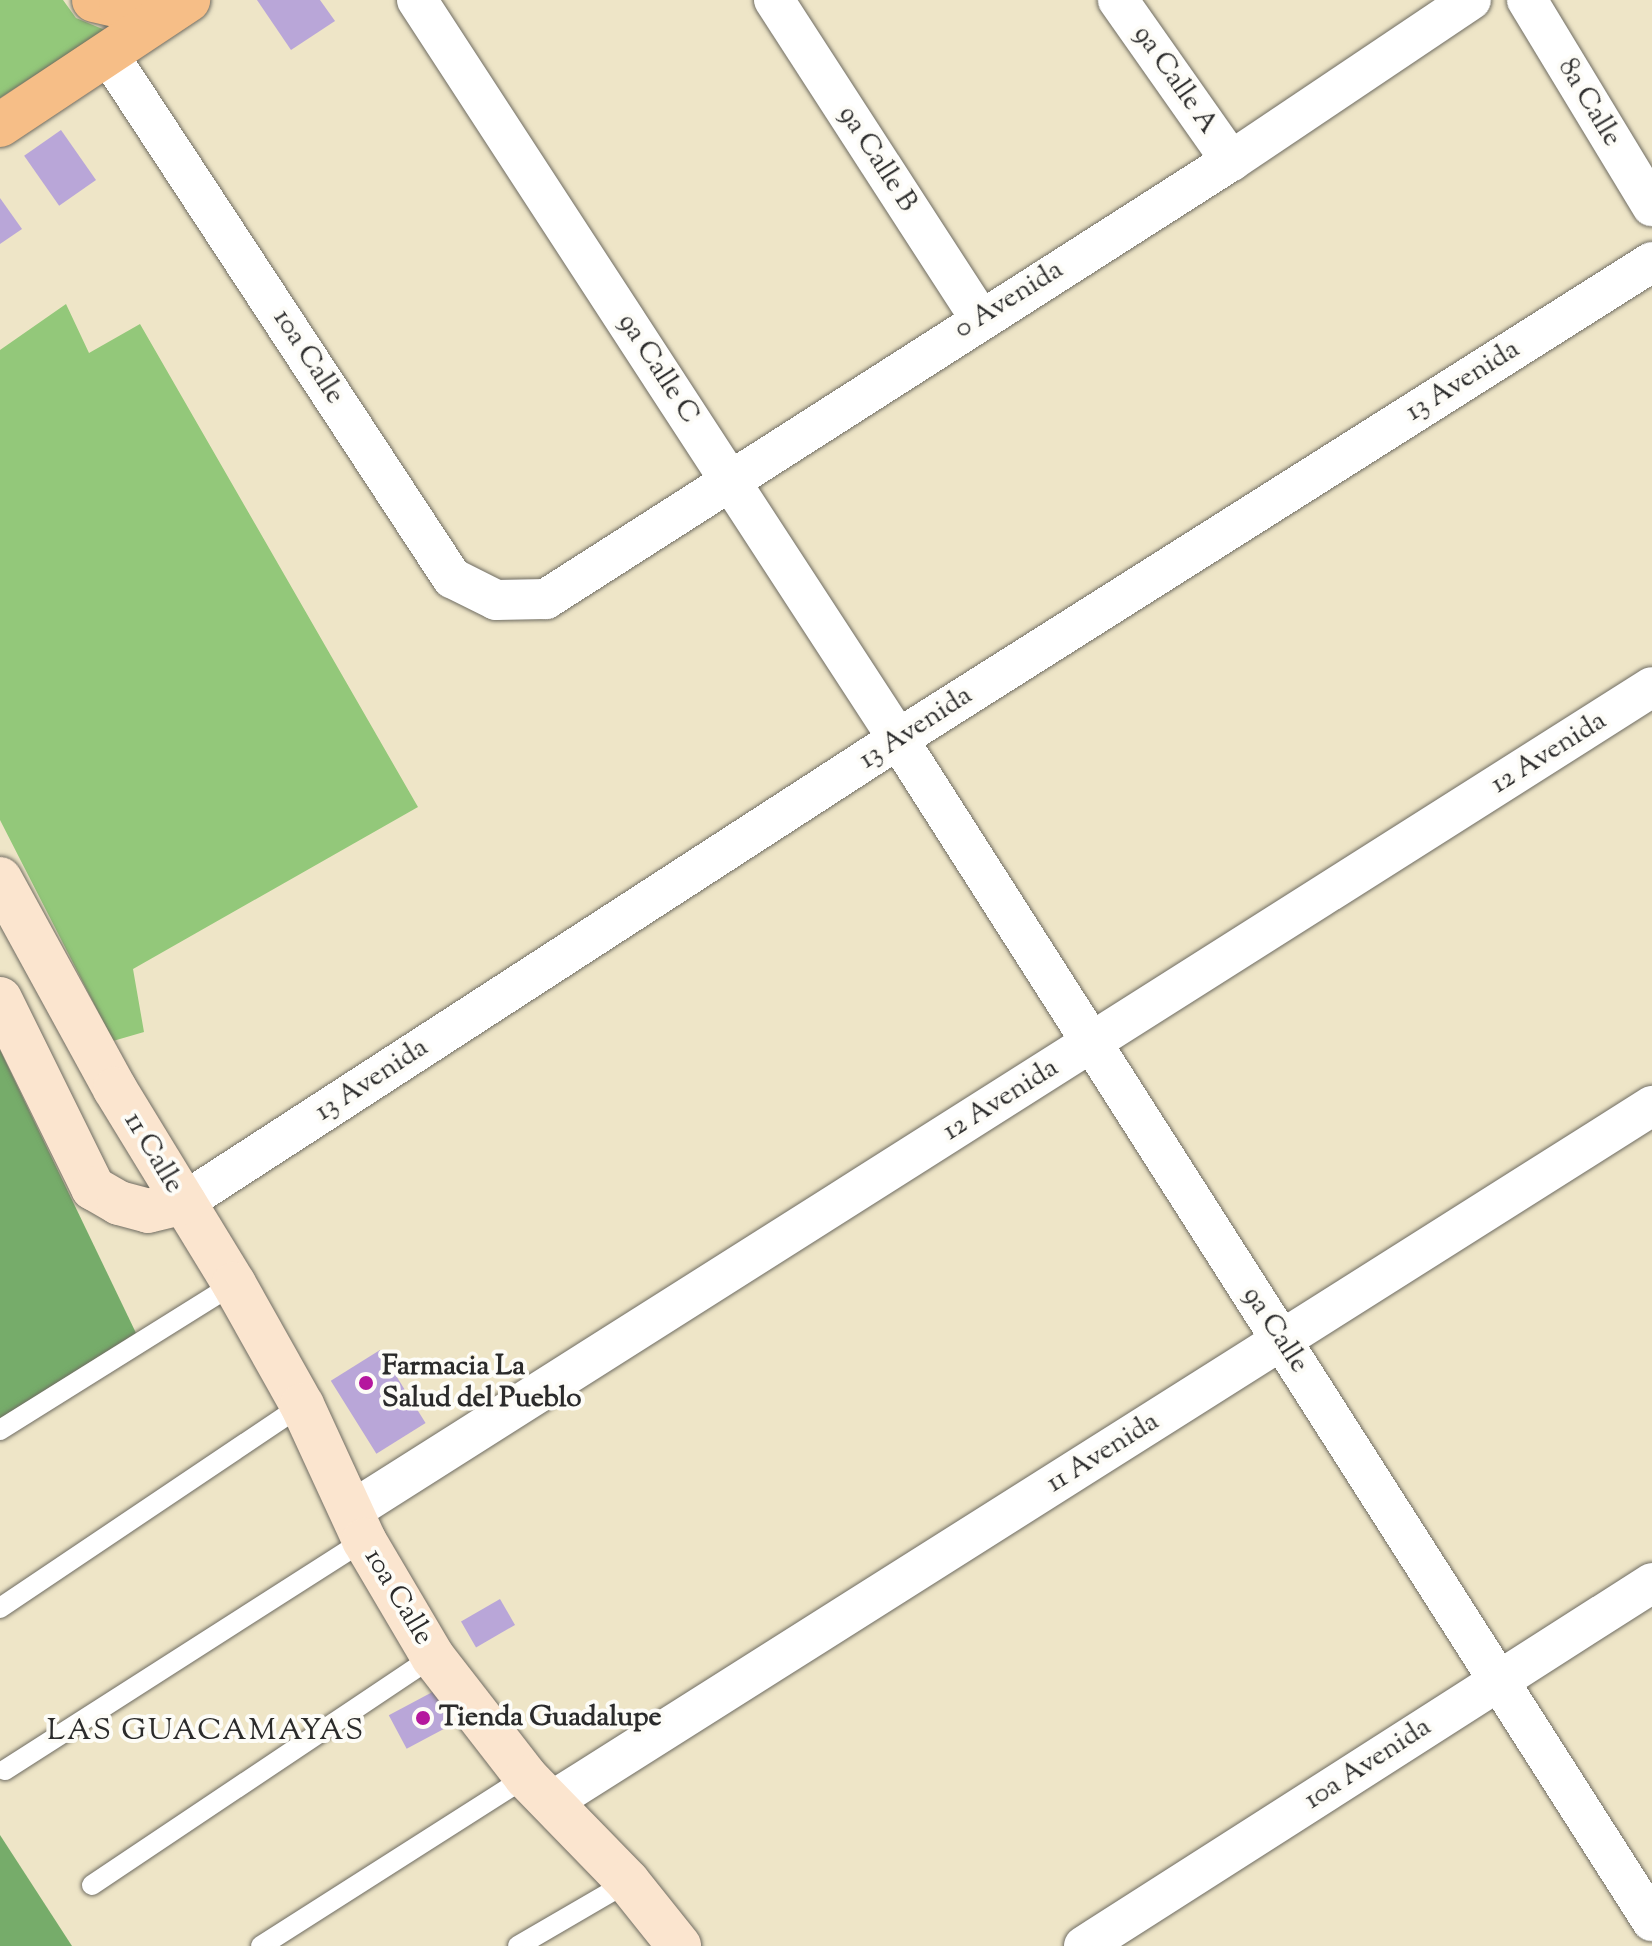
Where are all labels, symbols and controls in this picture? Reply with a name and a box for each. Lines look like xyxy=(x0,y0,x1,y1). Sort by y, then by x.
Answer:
street label: 9a Calle A xyxy=(1125,19,1225,141)
street label: 8a Calle xyxy=(1550,53,1628,153)
street label: 9a Calle B xyxy=(830,100,924,218)
street label: 0 Avenida xyxy=(948,253,1070,347)
street label: 10a Calle xyxy=(265,303,351,411)
street label: 9a Calle C xyxy=(610,308,706,430)
street label: 13 Avenida xyxy=(1400,333,1526,429)
street label: 13 Avenida xyxy=(853,679,979,777)
street label: 12 Avenida xyxy=(1485,704,1613,802)
street label: 13 Avenida xyxy=(309,1031,435,1129)
street label: 12 Avenida xyxy=(937,1051,1065,1149)
street label: 11 Calle xyxy=(116,1106,190,1200)
street label: 9a Calle xyxy=(1235,1281,1315,1379)
place label: Farmacia La Salud del Pueblo xyxy=(382,1350,582,1416)
marker: Farmacia La Salud del Pueblo xyxy=(357,1374,375,1392)
street label: 11 Avenida xyxy=(1041,1405,1165,1501)
street label: 10a Calle xyxy=(356,1543,440,1651)
place label: Tienda Guadalupe xyxy=(439,1701,662,1735)
marker: Tienda Guadalupe xyxy=(414,1709,432,1727)
street label: 10a Avenida xyxy=(1298,1711,1438,1817)
district label: LAS GUACAMAYAS xyxy=(47,1714,365,1750)

